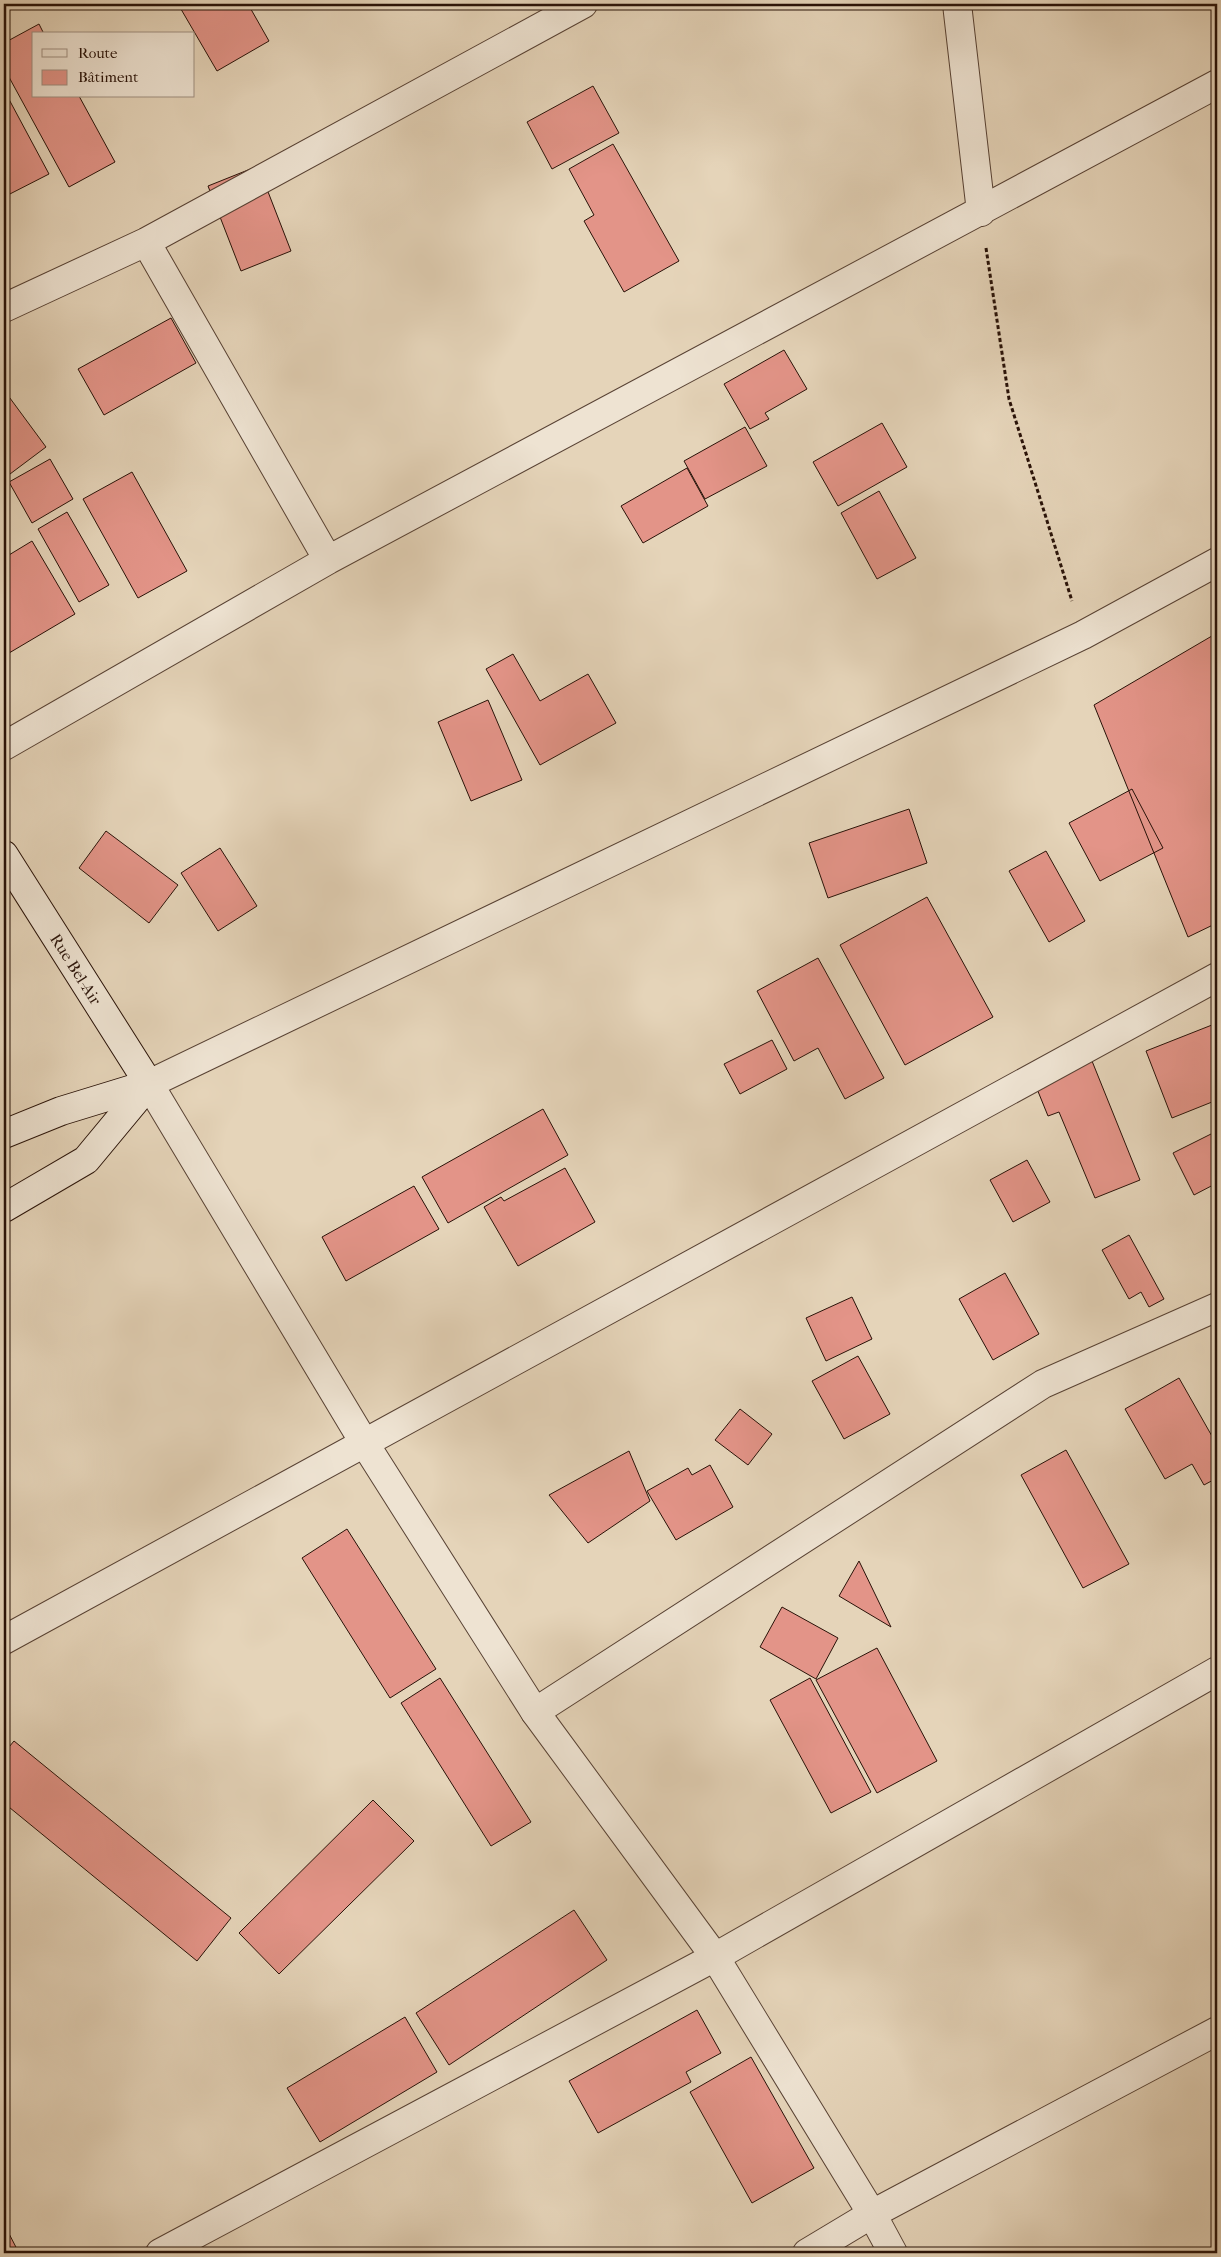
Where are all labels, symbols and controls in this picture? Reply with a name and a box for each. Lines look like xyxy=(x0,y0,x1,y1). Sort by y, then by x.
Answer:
legend xyxy=(32,32,195,98)
text: Route xyxy=(78,44,118,62)
text: Bâtiment xyxy=(78,68,139,86)
street label: Rue Bel-Air xyxy=(47,930,106,1008)

